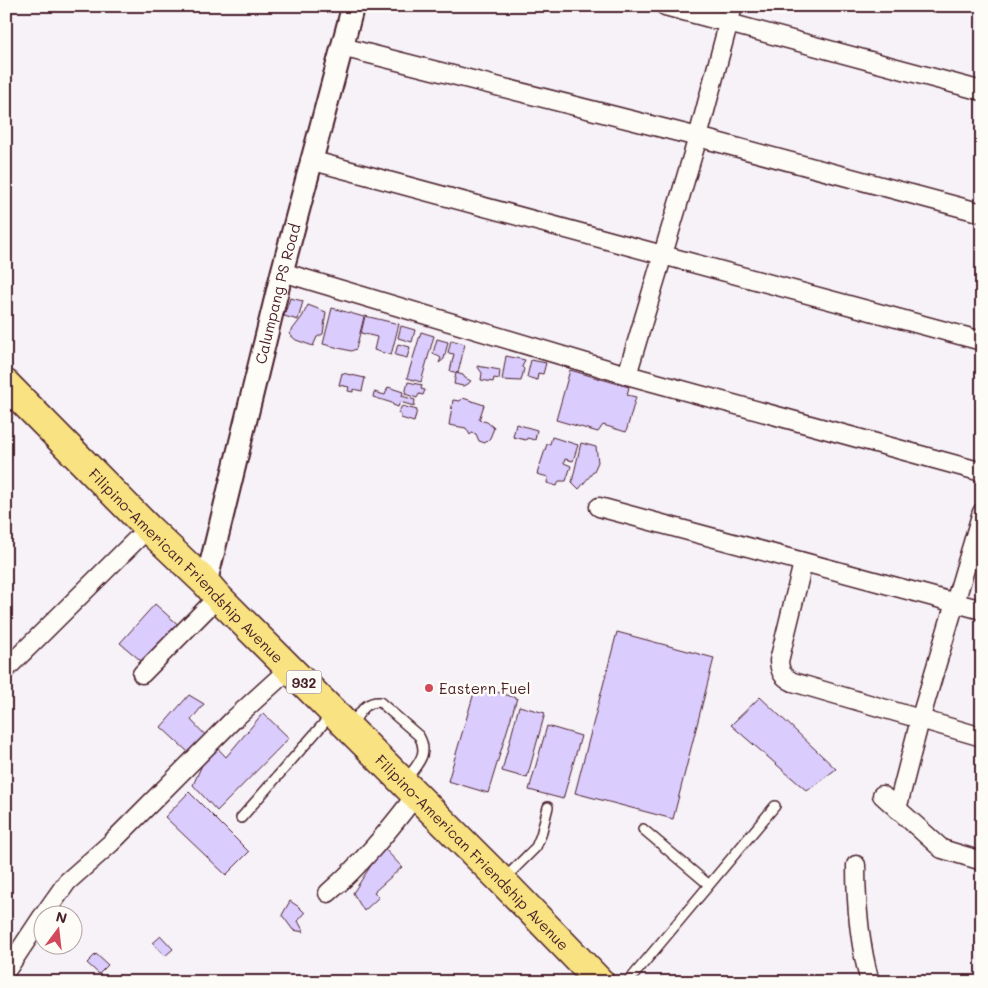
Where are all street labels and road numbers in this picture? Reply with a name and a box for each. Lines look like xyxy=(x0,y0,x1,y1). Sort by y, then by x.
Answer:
street label: Calumpang PS Road xyxy=(250,221,305,366)
street label: Filipino-American Friendship Avenue xyxy=(85,464,288,667)
road number: 932 xyxy=(286,670,322,694)
street label: Filipino-American Friendship Avenue xyxy=(371,750,574,954)

